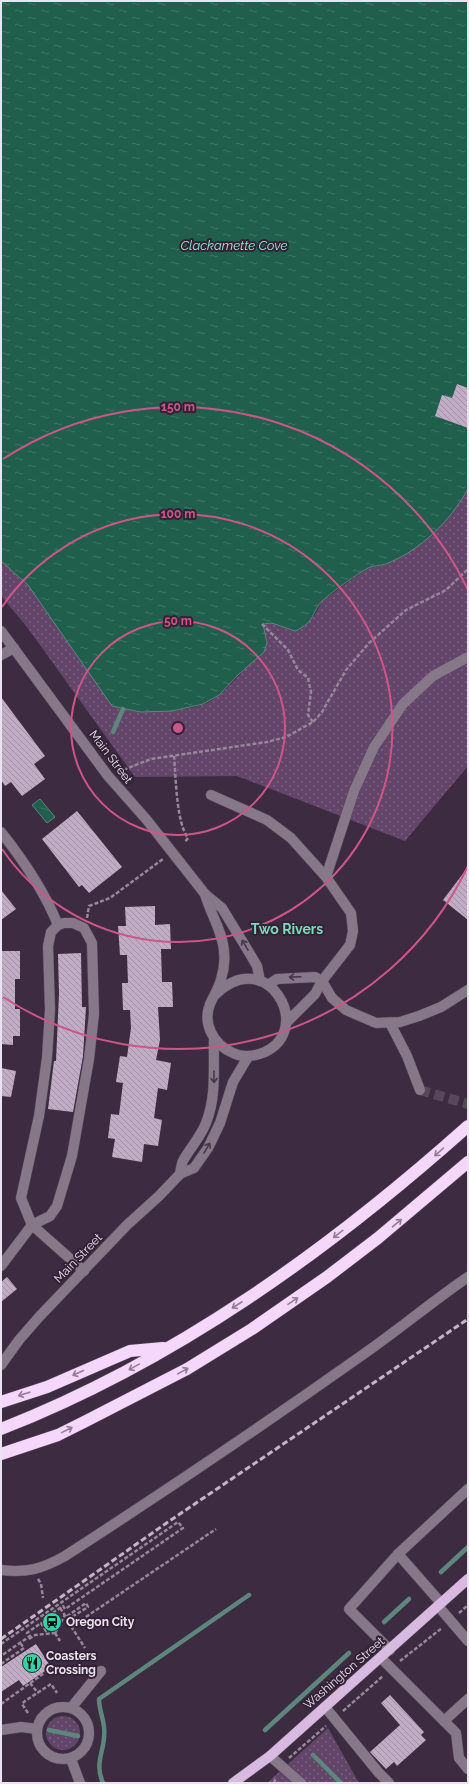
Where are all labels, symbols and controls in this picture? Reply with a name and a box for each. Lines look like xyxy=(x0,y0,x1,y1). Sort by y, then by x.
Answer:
water label: Clackamette Cove xyxy=(181,238,288,253)
text: 150 m xyxy=(161,400,195,414)
text: 100 m xyxy=(161,507,195,521)
text: 50 m xyxy=(164,614,192,628)
centre of rings xyxy=(171,721,185,735)
street label: Main Street xyxy=(86,728,136,786)
district label: Two Rivers xyxy=(251,921,323,937)
one-way arrow xyxy=(241,939,249,951)
one-way arrow xyxy=(289,974,302,981)
one-way arrow xyxy=(210,1070,218,1083)
one-way arrow xyxy=(204,1142,212,1154)
one-way arrow xyxy=(434,1148,444,1157)
one-way arrow xyxy=(391,1218,402,1227)
street label: Main Street xyxy=(51,1230,105,1286)
one-way arrow xyxy=(332,1230,343,1238)
one-way arrow xyxy=(287,1297,298,1305)
one-way arrow xyxy=(231,1301,243,1309)
one-way arrow xyxy=(128,1363,140,1371)
one-way arrow xyxy=(177,1366,189,1374)
one-way arrow xyxy=(72,1370,84,1378)
one-way arrow xyxy=(18,1391,30,1399)
one-way arrow xyxy=(61,1426,73,1433)
station icon: Oregon City xyxy=(41,1611,63,1633)
place label: Oregon City xyxy=(66,1615,135,1629)
street label: Washington Street xyxy=(301,1634,387,1712)
place label: Coasters Crossing xyxy=(46,1649,97,1677)
restaurant icon: Coasters Crossing xyxy=(21,1652,43,1674)

